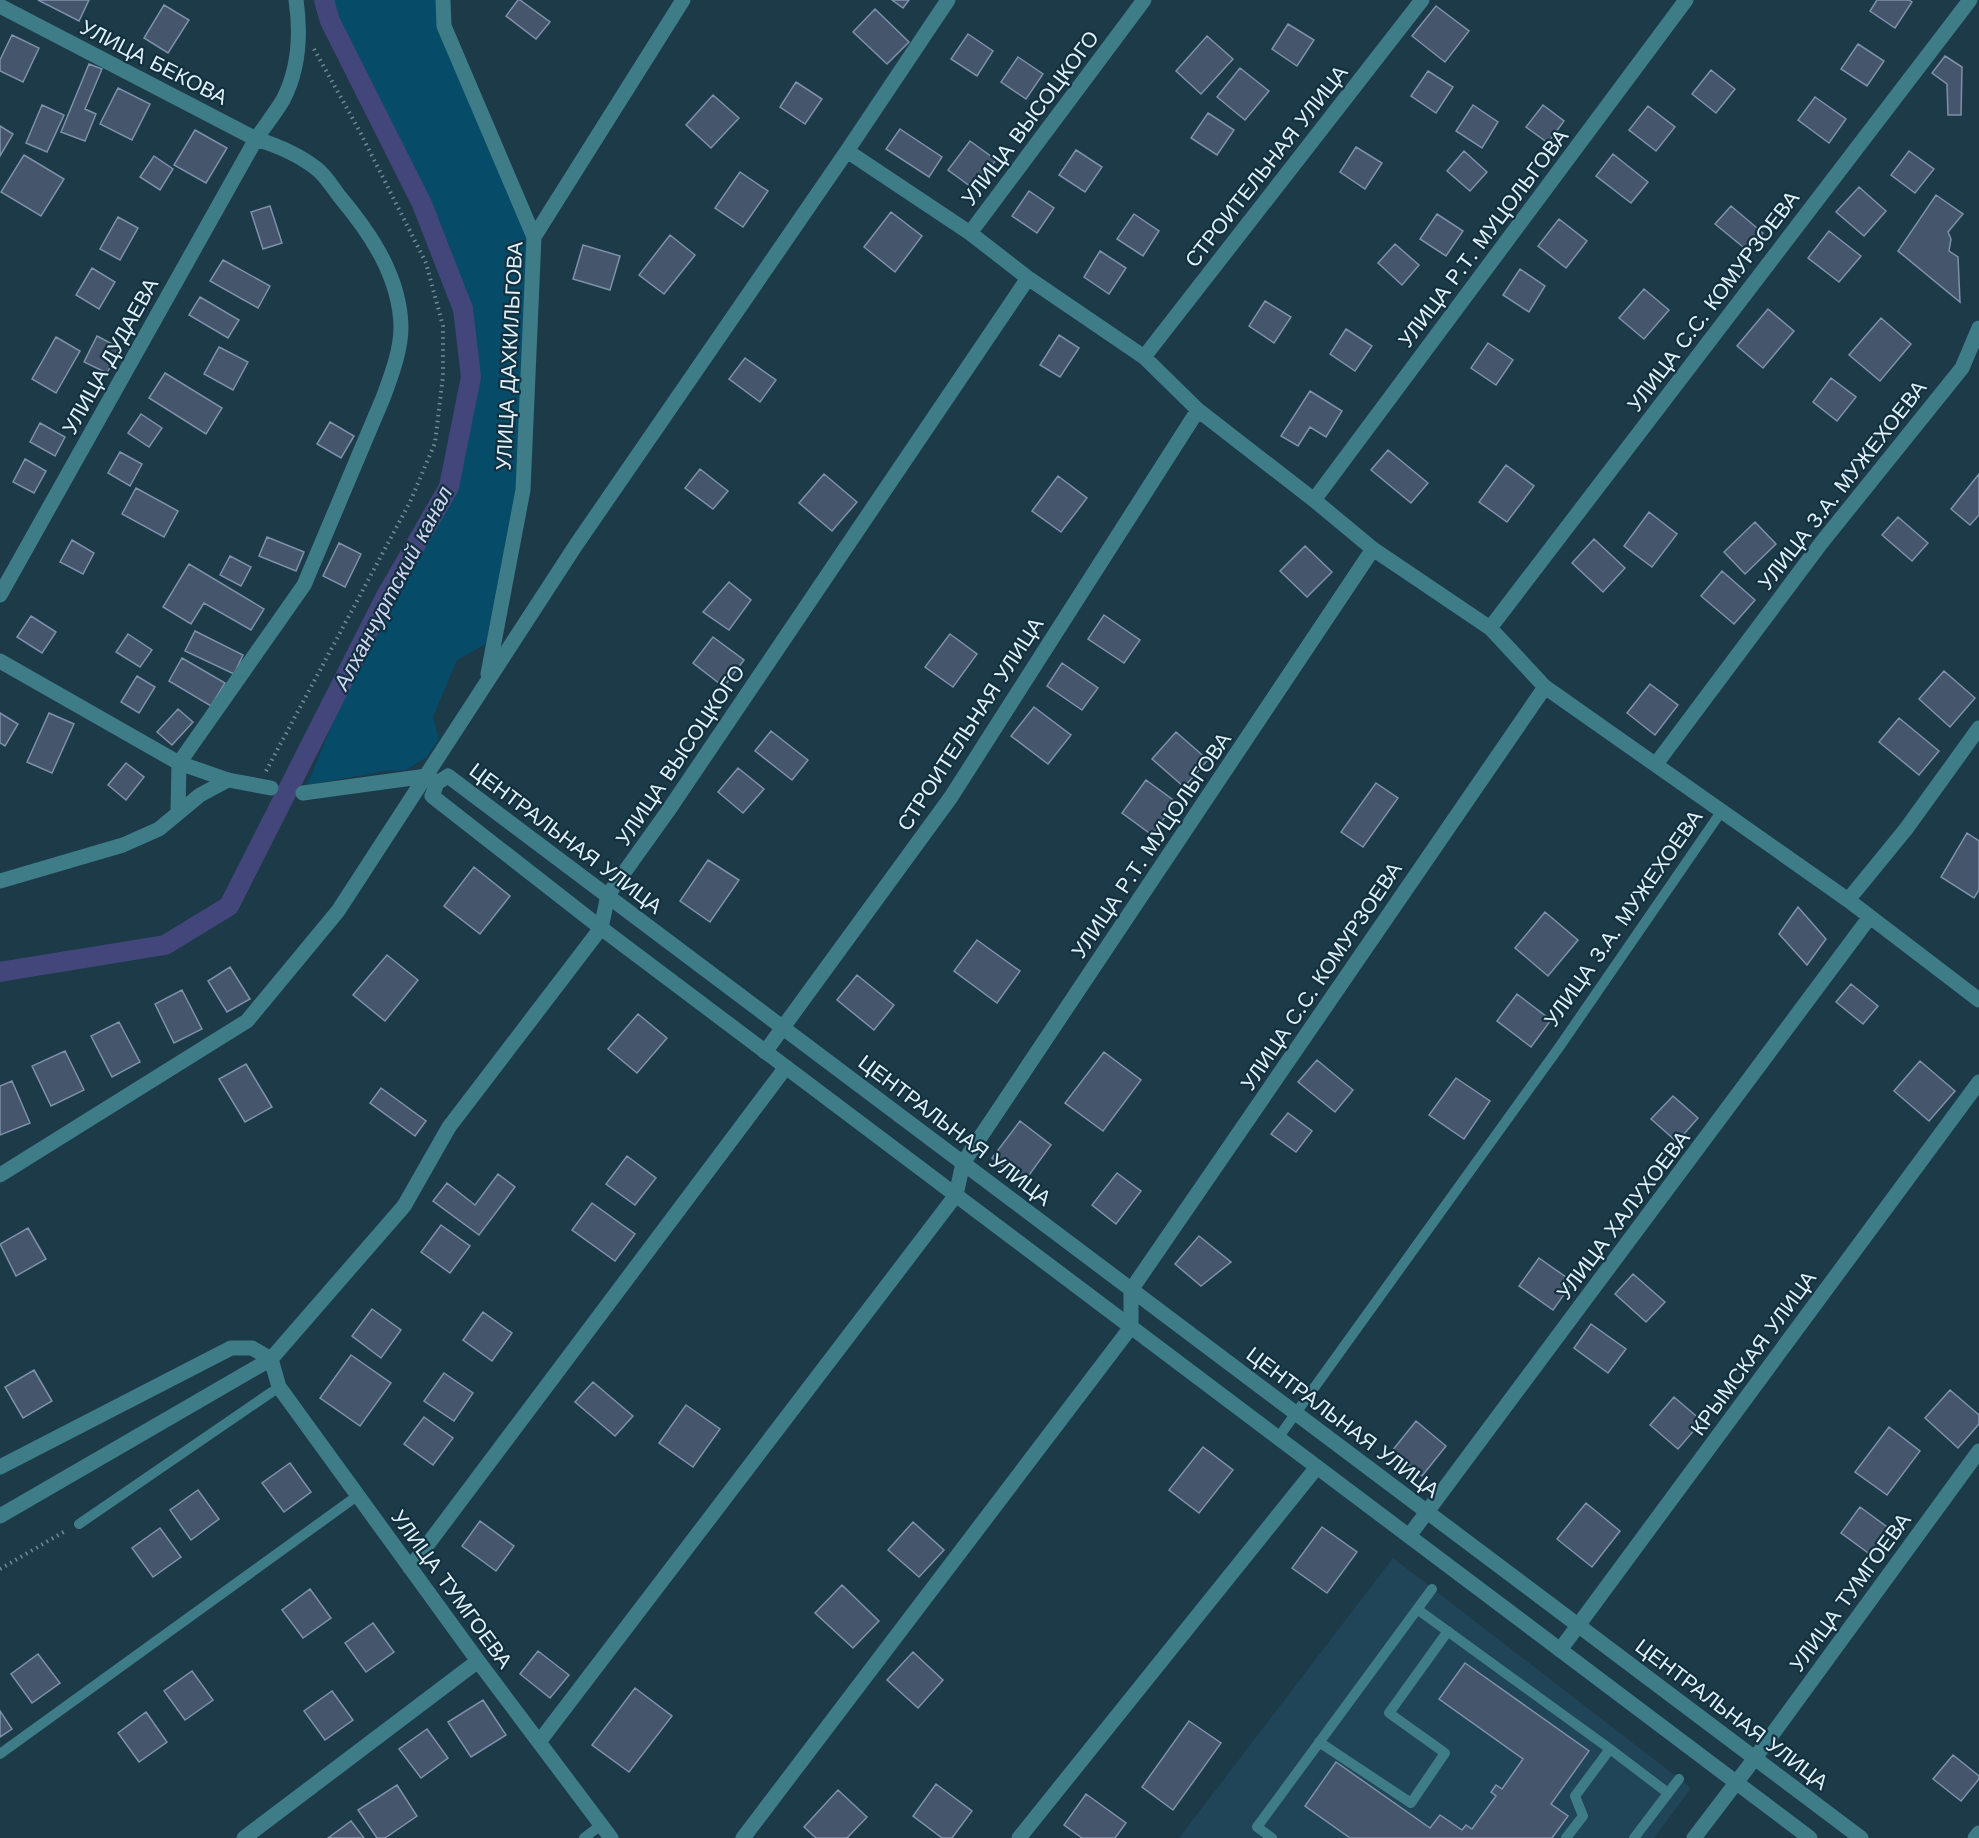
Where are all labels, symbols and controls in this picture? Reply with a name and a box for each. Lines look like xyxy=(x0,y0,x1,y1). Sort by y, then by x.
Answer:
street label: УЛИЦА БЕКОВА xyxy=(76,14,232,110)
street label: УЛИЦА ВЫСОЦКОГО xyxy=(956,26,1104,210)
street label: СТРОИТЕЛЬНАЯ УЛИЦА xyxy=(1179,60,1353,272)
street label: УЛИЦА Р.Т. МУЦОЛЬГОВА xyxy=(1393,124,1573,352)
street label: УЛИЦА С.С. КОМУРЗОЕВА xyxy=(1622,186,1804,416)
street label: УЛИЦА ДАХКИЛЬГОВА xyxy=(491,241,527,471)
street label: УЛИЦА ДУДАЕВА xyxy=(57,274,163,438)
street label: УЛИЦА З.А. МУЖЕХОЕВА xyxy=(1753,375,1931,595)
water label: Алханчуртский канал xyxy=(328,482,457,696)
street label: СТРОИТЕЛЬНАЯ УЛИЦА xyxy=(892,613,1048,835)
street label: УЛИЦА ВЫСОЦКОГО xyxy=(610,660,750,850)
street label: УЛИЦА Р.Т. МУЦОЛЬГОВА xyxy=(1066,727,1236,963)
street label: ЦЕНТРАЛЬНАЯ УЛИЦА xyxy=(465,757,667,919)
street label: УЛИЦА З.А. МУЖЕХОЕВА xyxy=(1539,805,1707,1031)
street label: УЛИЦА С.С. КОМУРЗОЕВА xyxy=(1235,857,1407,1095)
street label: ЦЕНТРАЛЬНАЯ УЛИЦА xyxy=(854,1049,1056,1211)
street label: УЛИЦА ХАЛУХОЕВА xyxy=(1551,1126,1695,1304)
street label: КРЫМСКАЯ УЛИЦА xyxy=(1685,1266,1821,1440)
street label: ЦЕНТРАЛЬНАЯ УЛИЦА xyxy=(1242,1341,1444,1503)
street label: УЛИЦА ТУМГОЕВА xyxy=(386,1505,518,1673)
street label: УЛИЦА ТУМГОЕВА xyxy=(1784,1508,1916,1676)
street label: ЦЕНТРАЛЬНАЯ УЛИЦА xyxy=(1631,1633,1833,1795)

